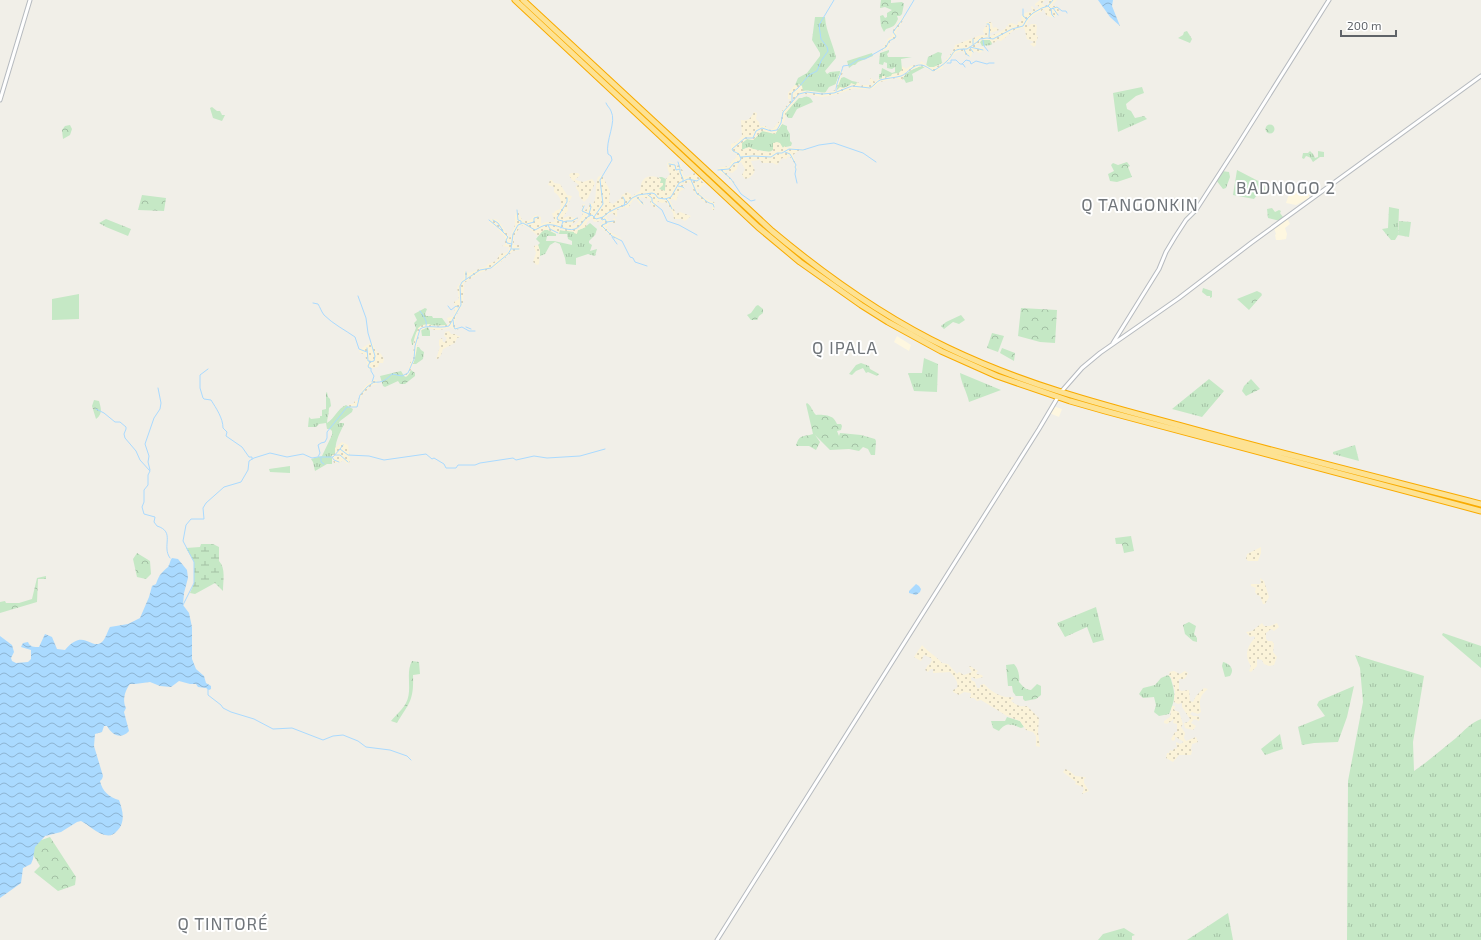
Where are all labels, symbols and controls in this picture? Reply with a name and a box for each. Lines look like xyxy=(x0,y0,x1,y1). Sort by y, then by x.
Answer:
scale bar xyxy=(1341,12,1396,38)
text: 200 m xyxy=(1347,18,1381,32)
district label: BADNOGO 2 xyxy=(1236,177,1336,197)
district label: Q TANGONKIN xyxy=(1081,194,1199,215)
district label: Q IPALA xyxy=(812,337,878,358)
district label: Q TINTORÉ xyxy=(177,913,269,934)

